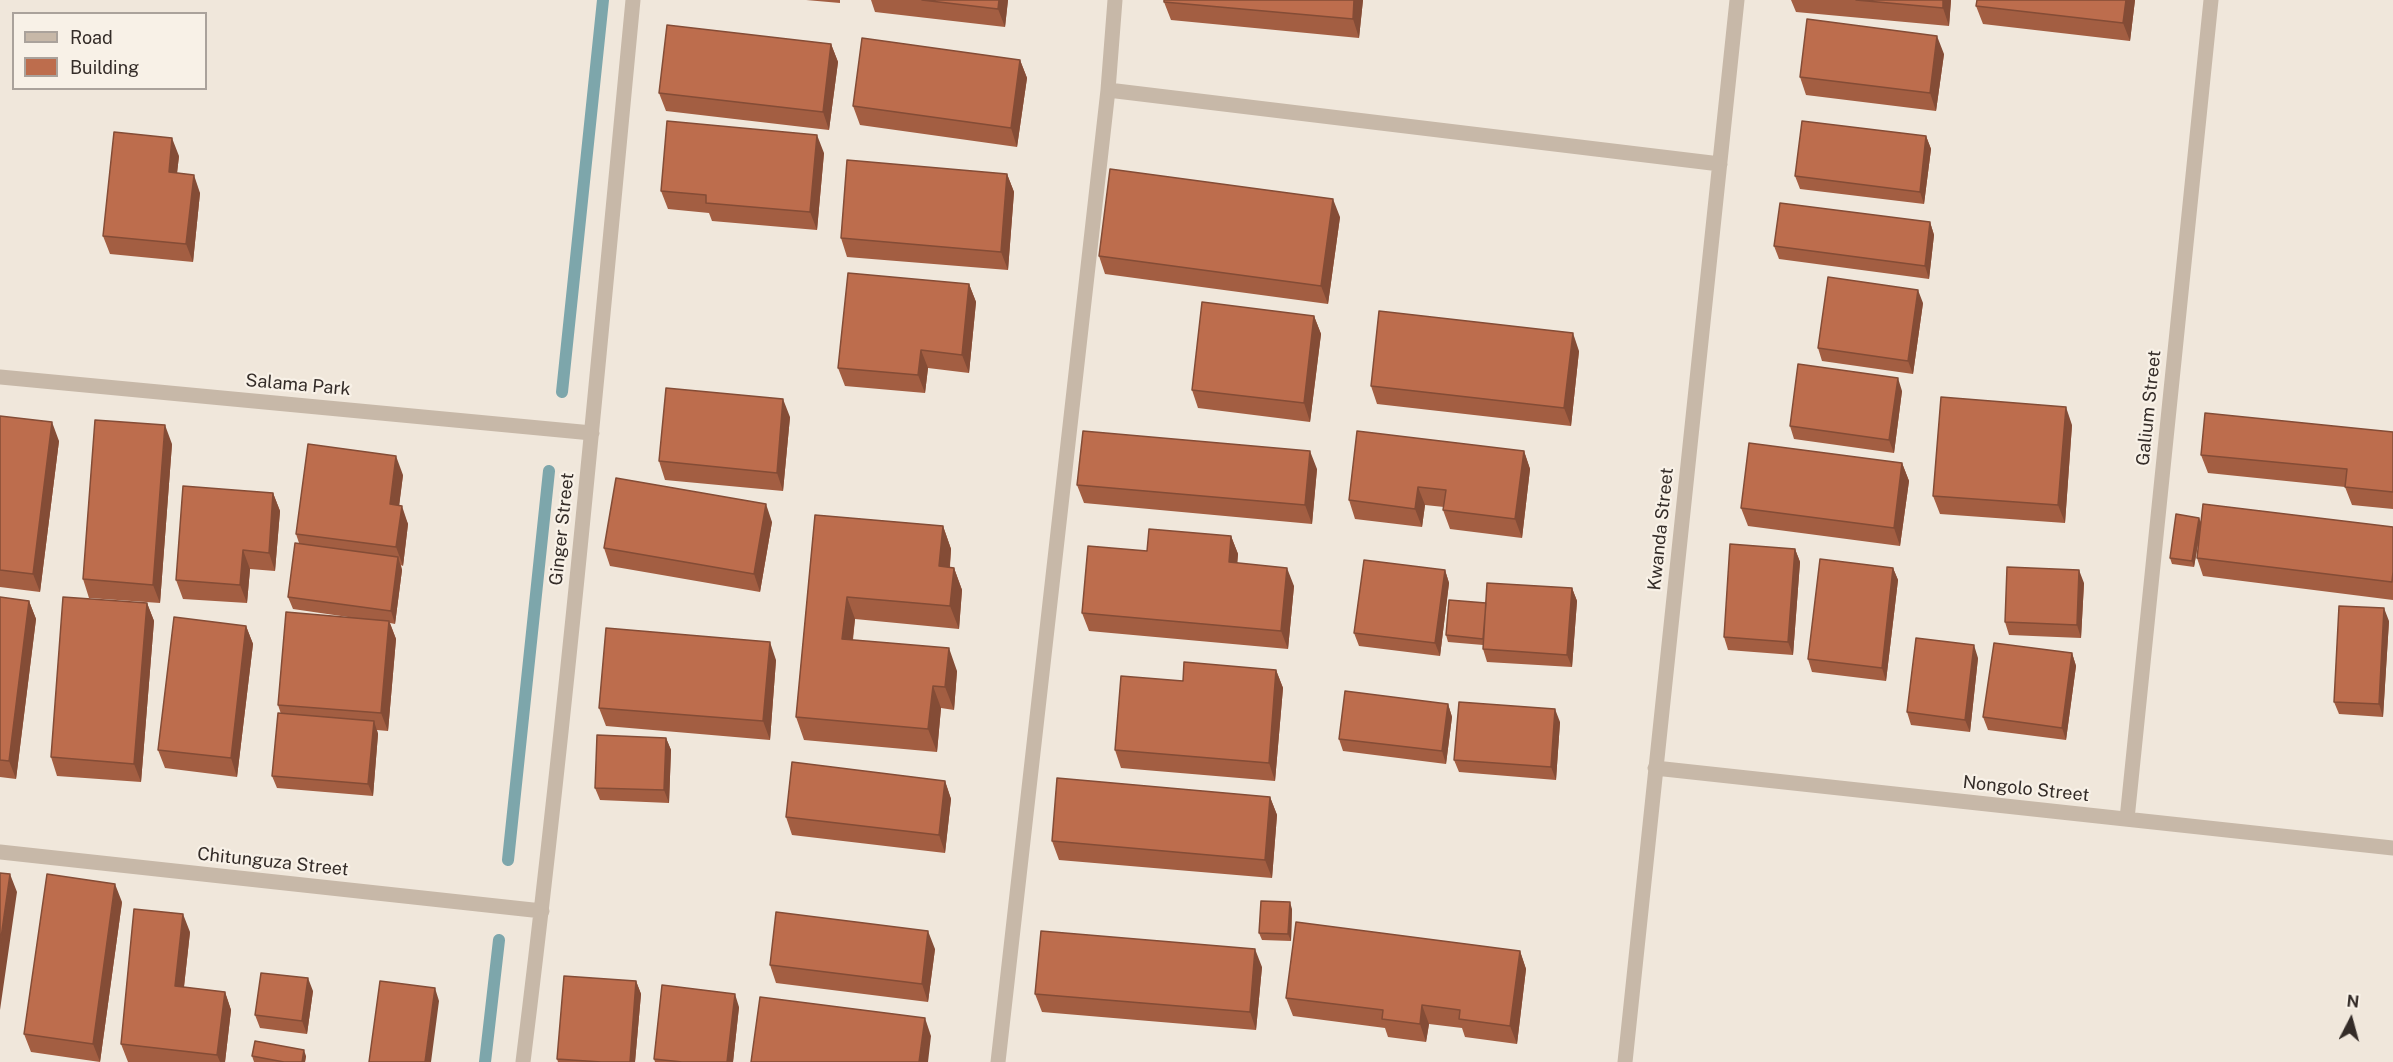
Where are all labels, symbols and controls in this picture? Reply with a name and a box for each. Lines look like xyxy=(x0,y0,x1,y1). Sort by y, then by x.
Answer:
legend xyxy=(12,12,207,90)
text: Road xyxy=(70,27,113,48)
text: Building xyxy=(70,57,139,78)
street label: Galium Street xyxy=(2132,349,2166,467)
street label: Salama Park xyxy=(244,370,352,400)
street label: Kwanda Street xyxy=(1644,467,1678,591)
street label: Ginger Street xyxy=(545,472,579,586)
street label: Nongolo Street xyxy=(1962,772,2090,806)
street label: Chitunguza Street xyxy=(196,843,350,881)
north arrow xyxy=(2321,990,2381,1050)
text: N xyxy=(2346,991,2360,1012)

